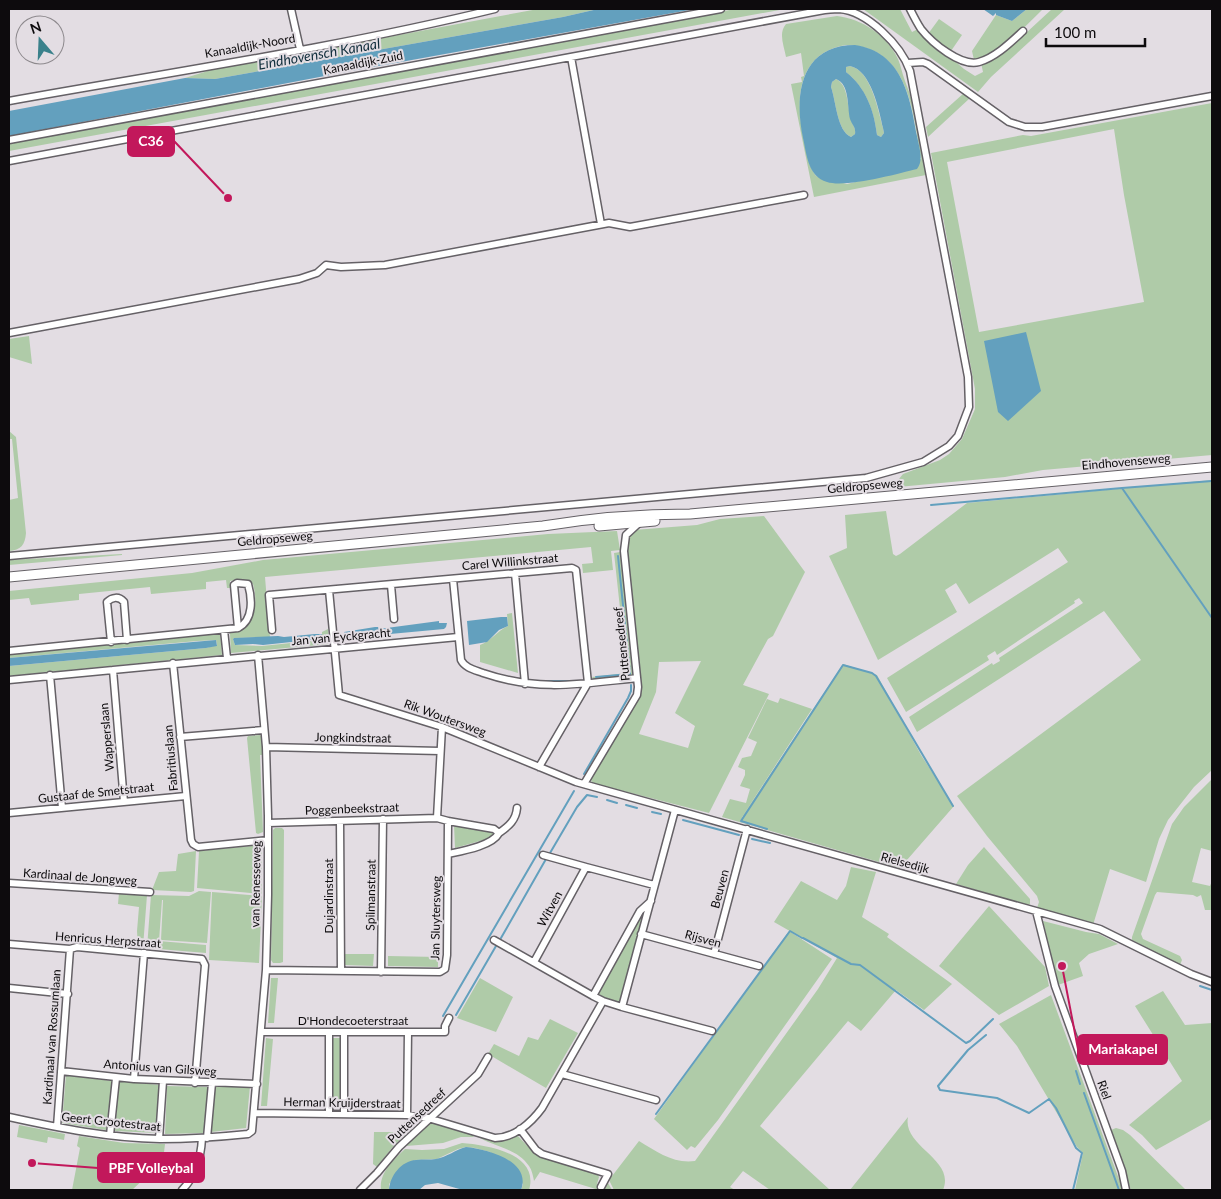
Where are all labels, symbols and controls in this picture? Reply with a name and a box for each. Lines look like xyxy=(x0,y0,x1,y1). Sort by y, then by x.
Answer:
north arrow xyxy=(15,15,65,65)
scale bar xyxy=(1046,15,1145,47)
text: N xyxy=(28,17,43,37)
text: 100 m xyxy=(1054,23,1096,41)
street label: Kanaaldijk-Noord xyxy=(204,30,296,61)
water label: Eindhovensch Kanaal xyxy=(257,34,381,73)
street label: Kanaaldijk-Zuid xyxy=(322,47,404,78)
callout: C36 xyxy=(128,127,174,156)
text: C36 xyxy=(138,132,164,149)
street label: Eindhovenseweg xyxy=(1081,450,1171,473)
street label: Geldropseweg xyxy=(827,475,903,496)
street label: Geldropseweg xyxy=(237,528,313,549)
street label: Carel Willinkstraat xyxy=(461,550,559,573)
street label: Puttensedreef xyxy=(610,606,633,682)
street label: Jan van Eyckgracht xyxy=(291,625,392,648)
street label: Rik Woutersweg xyxy=(402,696,488,739)
street label: Wapperslaan xyxy=(96,702,117,772)
street label: Fabritiuslaan xyxy=(160,724,181,792)
street label: Jongkindstraat xyxy=(314,729,392,746)
street label: Gustaaf de Smetstraat xyxy=(37,779,155,806)
street label: Poggenbeekstraat xyxy=(305,799,400,818)
street label: van Renesseweg xyxy=(247,840,264,928)
street label: Rielsedijk xyxy=(879,849,932,876)
street label: Dujardinstraat xyxy=(321,858,336,933)
street label: Spilmanstraat xyxy=(362,859,379,931)
street label: Kardinaal de Jongweg xyxy=(22,865,138,888)
street label: Beuven xyxy=(707,868,732,910)
street label: Jan Sluytersweg xyxy=(427,875,444,960)
street label: Witven xyxy=(534,888,565,929)
street label: Rijsven xyxy=(683,926,723,951)
street label: Henricus Herpstraat xyxy=(55,928,162,951)
street label: Kardinaal van Rossumlaan xyxy=(39,969,64,1105)
street label: D'Hondecoeterstraat xyxy=(298,1013,409,1028)
callout: Mariakapel xyxy=(1078,1035,1167,1064)
text: Mariakapel xyxy=(1088,1040,1158,1057)
street label: Antonius van Gilsweg xyxy=(103,1056,217,1079)
street label: Riel xyxy=(1094,1078,1115,1102)
street label: Puttensedreef xyxy=(384,1084,449,1146)
street label: Herman Kruijderstraat xyxy=(283,1094,402,1111)
street label: Geert Grootestraat xyxy=(61,1109,162,1134)
callout: PBF Volleybal xyxy=(98,1153,204,1182)
text: PBF Volleybal xyxy=(108,1159,194,1176)

